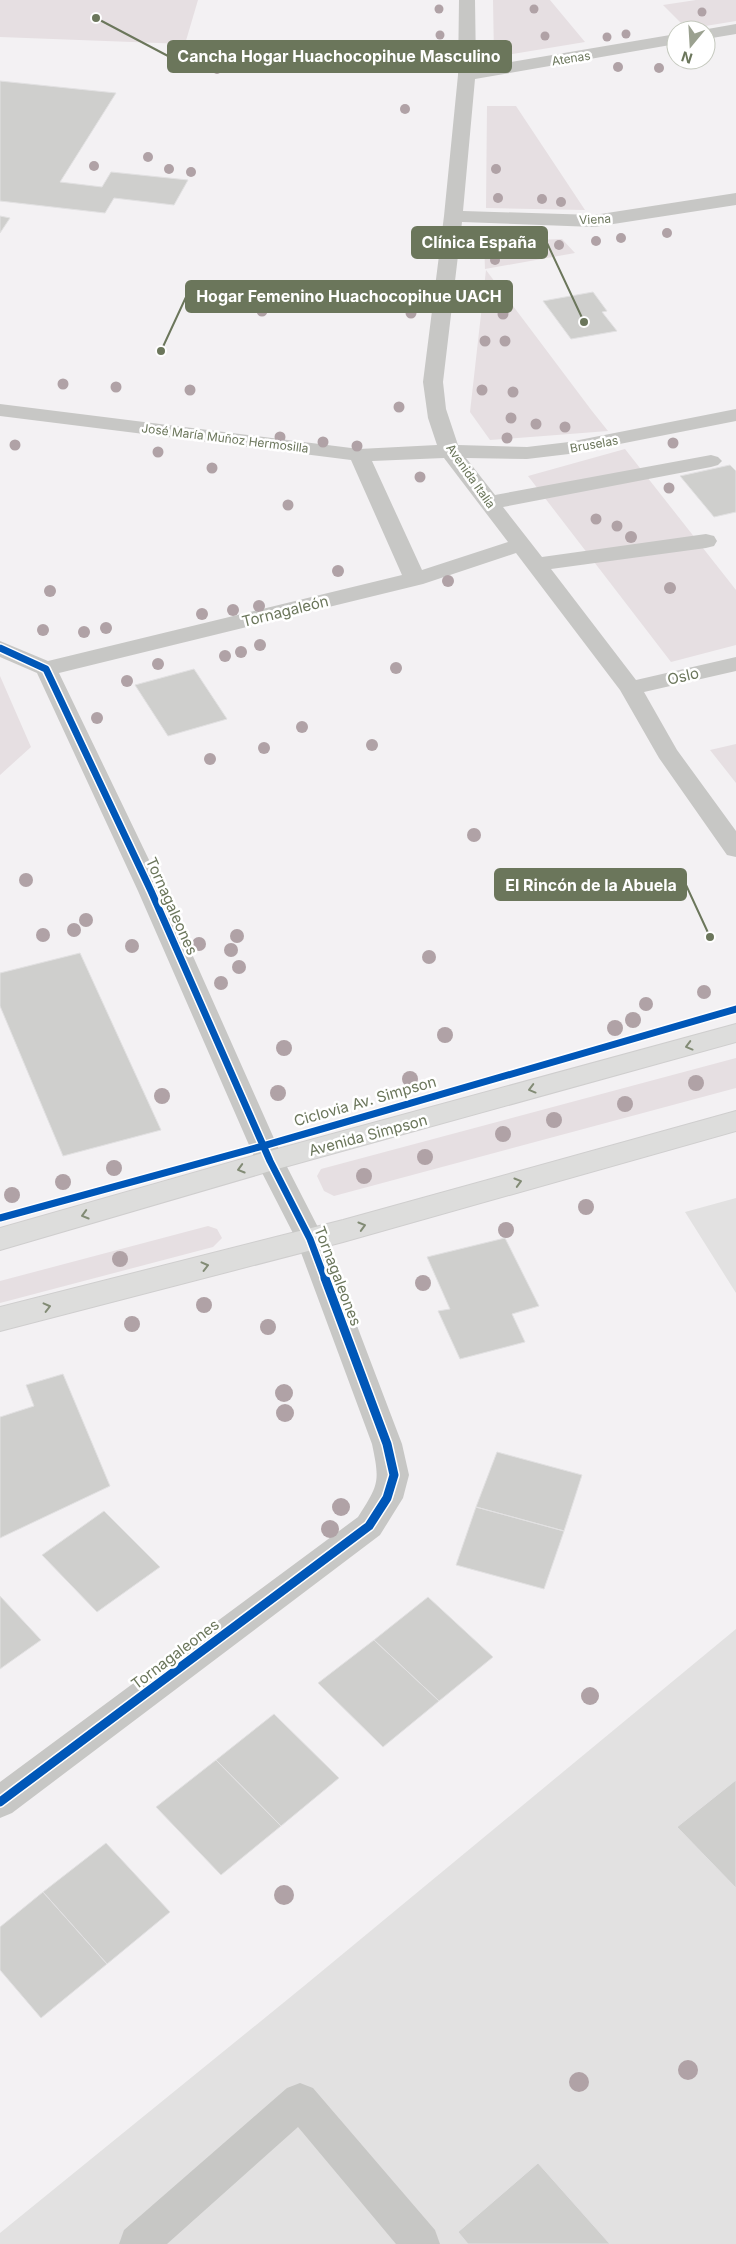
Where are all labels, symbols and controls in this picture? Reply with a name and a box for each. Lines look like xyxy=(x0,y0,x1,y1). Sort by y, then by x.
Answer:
north arrow xyxy=(666,20,716,70)
callout: Cancha Hogar Huachocopihue Masculino xyxy=(168,41,511,72)
text: Cancha Hogar Huachocopihue Masculino xyxy=(177,46,501,66)
street label: Atenas xyxy=(551,48,591,68)
text: N xyxy=(679,48,695,68)
street label: Viena xyxy=(579,211,611,227)
callout: Clínica España xyxy=(412,227,547,258)
text: Clínica España xyxy=(422,232,536,252)
callout: Hogar Femenino Huachocopihue UACH xyxy=(186,281,512,312)
text: Hogar Femenino Huachocopihue UACH xyxy=(196,286,502,306)
street label: José María Muñoz Hermosilla xyxy=(141,420,309,456)
street label: Bruselas xyxy=(569,432,619,456)
street label: Avenida Italia xyxy=(443,441,499,511)
street label: Tornagaleón xyxy=(240,591,330,631)
street label: Oslo xyxy=(665,663,701,689)
street label: Tornagaleones xyxy=(142,854,202,958)
callout: El Rincón de la Abuela xyxy=(495,869,686,900)
text: El Rincón de la Abuela xyxy=(505,875,677,895)
one-way arrow xyxy=(685,1040,693,1051)
street label: Ciclovia Av. Simpson xyxy=(292,1072,438,1130)
one-way arrow xyxy=(529,1084,537,1094)
street label: Avenida Simpson xyxy=(307,1110,429,1160)
one-way arrow xyxy=(237,1164,245,1174)
one-way arrow xyxy=(514,1177,522,1187)
one-way arrow xyxy=(81,1209,89,1219)
one-way arrow xyxy=(357,1221,366,1231)
street label: Tornagaleones xyxy=(310,1223,366,1329)
one-way arrow xyxy=(200,1262,208,1272)
one-way arrow xyxy=(43,1302,52,1313)
street label: Tornagaleones xyxy=(127,1615,223,1693)

